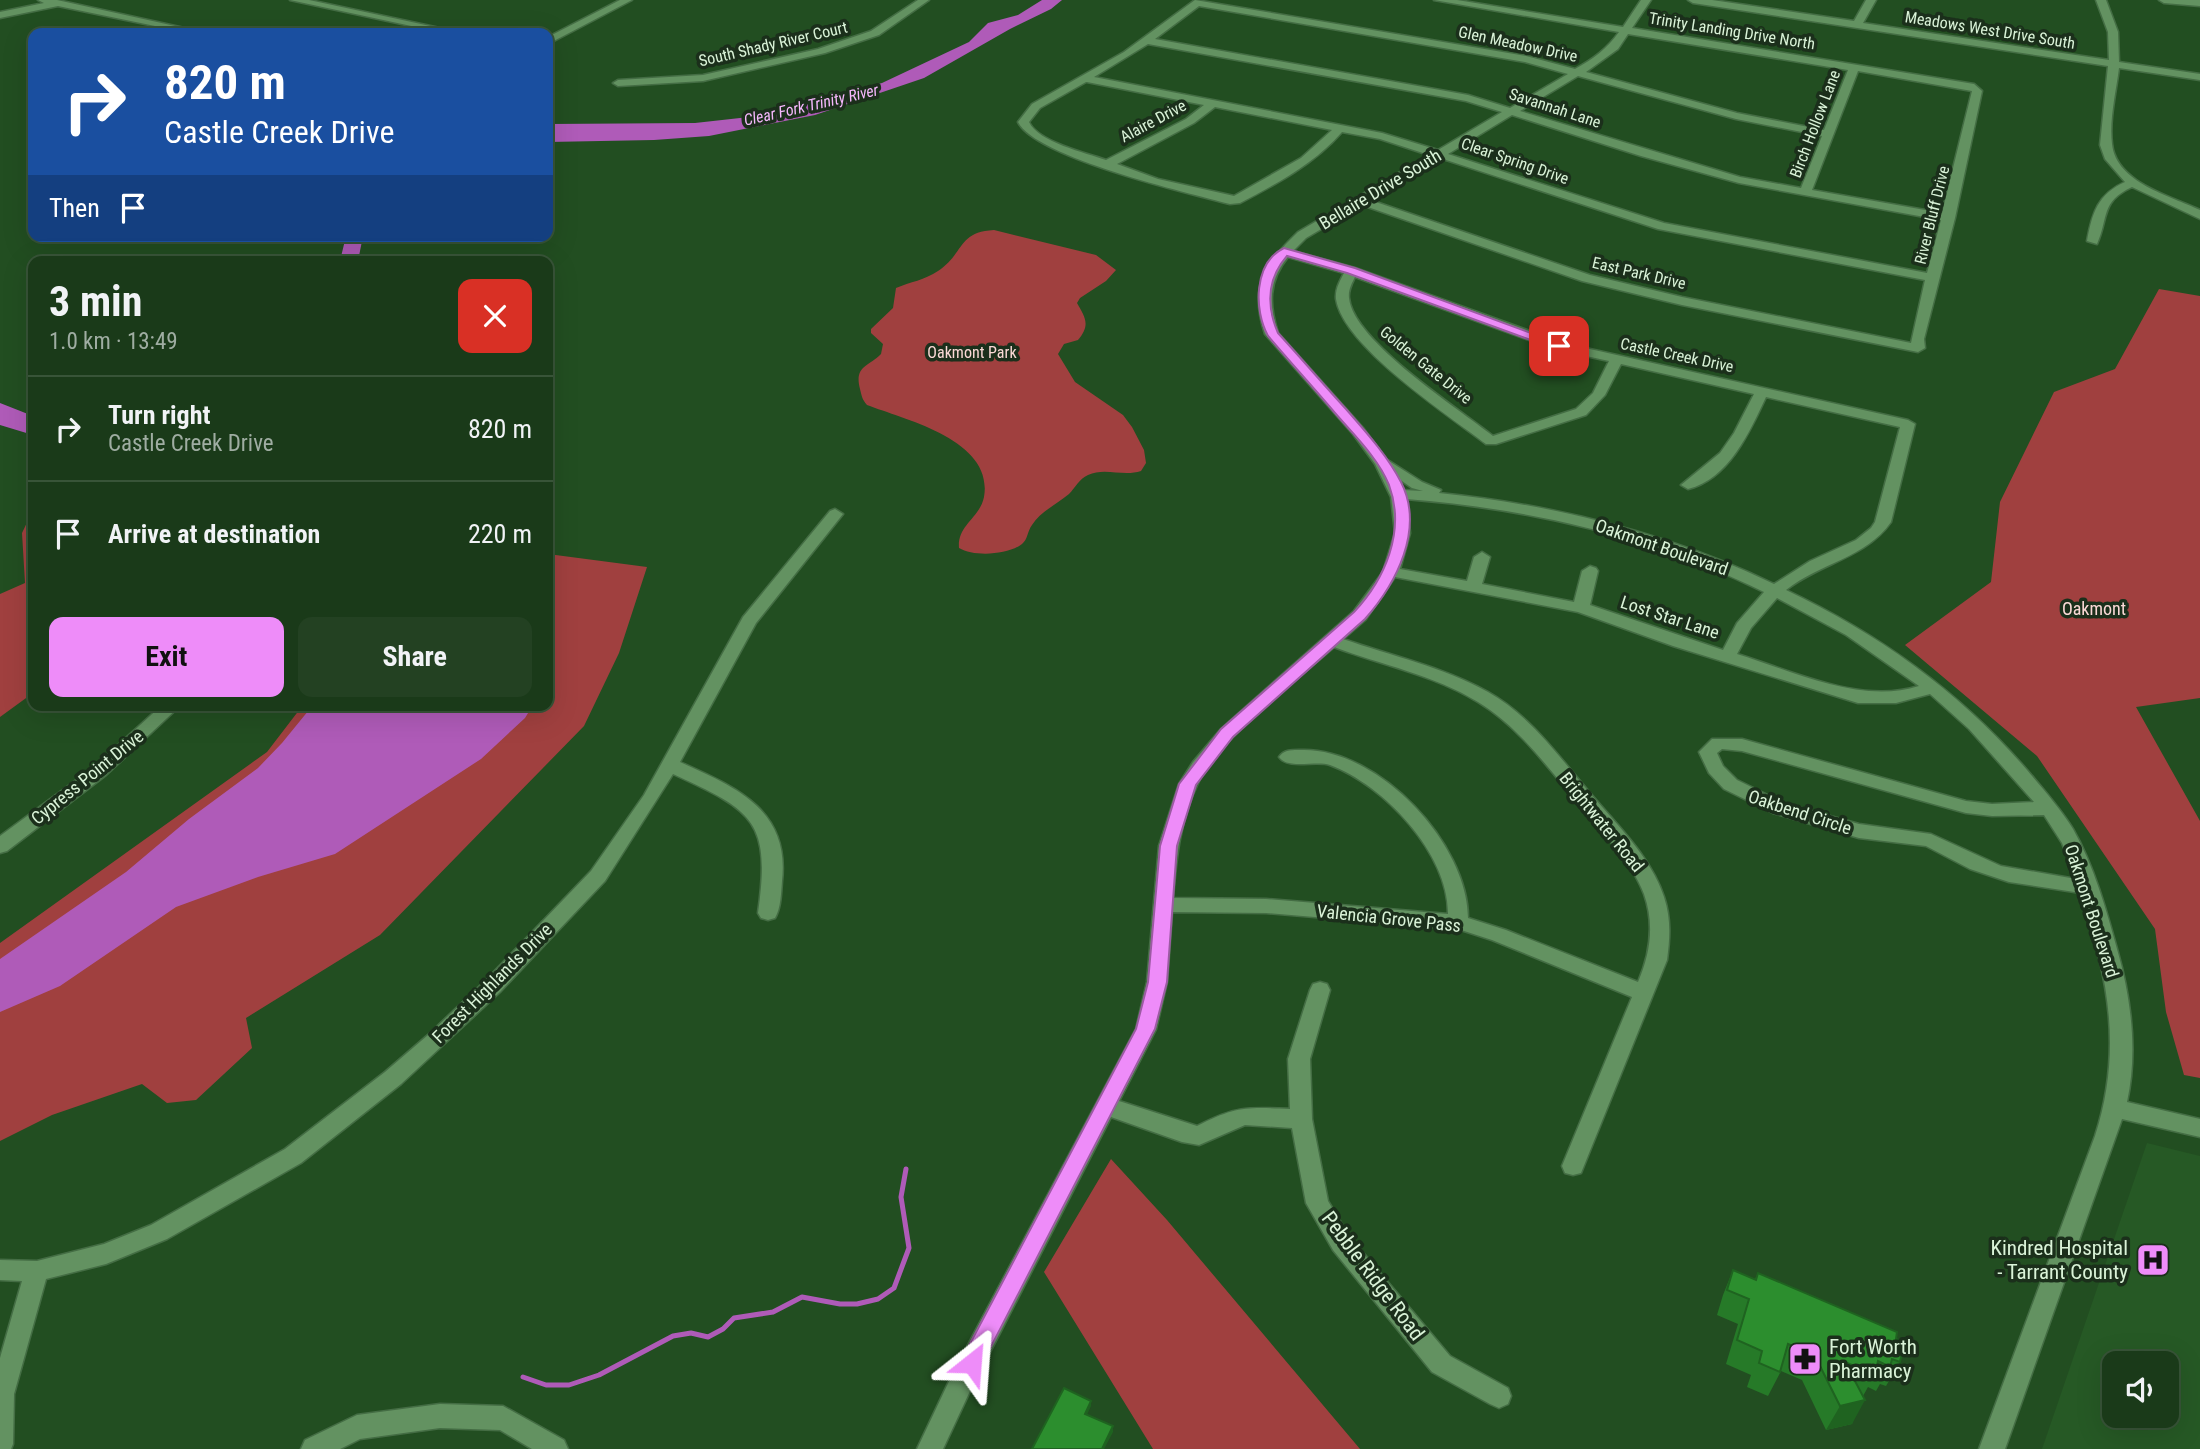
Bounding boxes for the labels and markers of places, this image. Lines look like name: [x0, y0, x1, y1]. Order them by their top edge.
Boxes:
pin: [1529, 316, 1589, 376]
place label: Kindred Hospital - Tarrant County: [1990, 1236, 2128, 1284]
hospital icon: Kindred Hospital - Tarrant County: [2134, 1241, 2172, 1279]
place label: Fort Worth Pharmacy: [1829, 1335, 1917, 1383]
pharmacy icon: Fort Worth Pharmacy: [1786, 1340, 1824, 1378]

